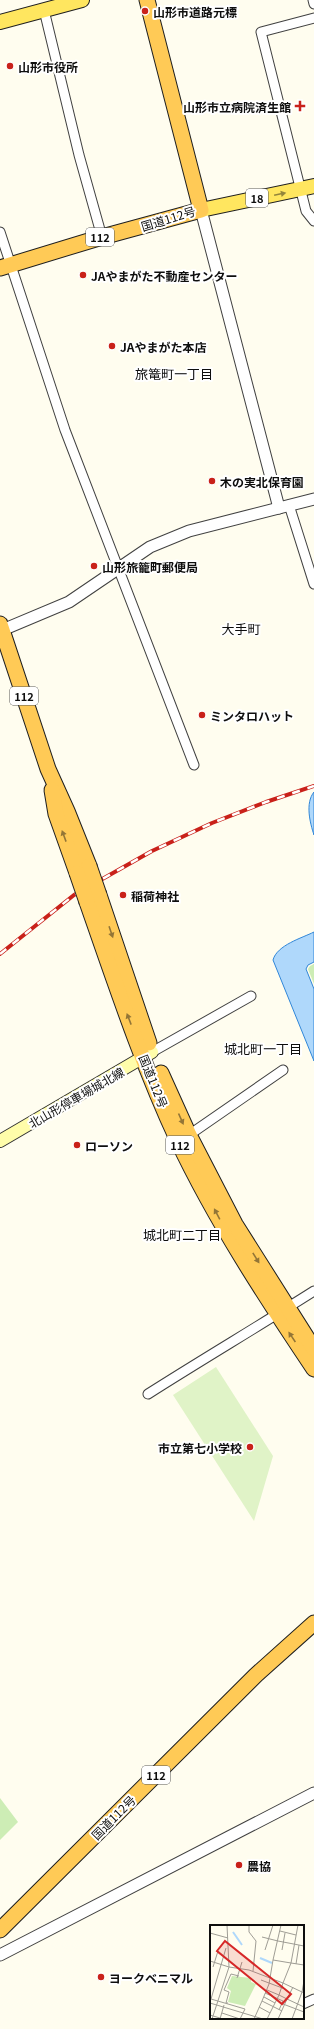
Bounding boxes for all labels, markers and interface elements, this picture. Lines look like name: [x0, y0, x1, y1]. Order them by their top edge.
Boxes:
place label: 山形市道路元標: [153, 3, 237, 20]
marker: 山形市道路元標: [140, 6, 150, 16]
place label: 山形市役所: [18, 58, 78, 75]
marker: 山形市役所: [5, 61, 15, 71]
place label: 山形市立病院済生館: [183, 98, 291, 115]
marker: 山形市立病院済生館: [294, 100, 306, 112]
road number: 18: [246, 189, 268, 207]
one-way arrow: [274, 190, 286, 196]
street label: 国道112号: [139, 202, 197, 234]
road number: 112: [86, 228, 114, 246]
place label: JAやまがた不動産センター: [91, 267, 238, 284]
marker: JAやまがた不動産センター: [78, 270, 88, 280]
place label: JAやまがた本店: [120, 338, 207, 355]
marker: JAやまがた本店: [107, 341, 117, 351]
district label: 旅篭町一丁目: [135, 364, 213, 383]
place label: 木の実北保育園: [220, 473, 304, 490]
marker: 木の実北保育園: [207, 476, 217, 486]
place label: 山形旅籠町郵便局: [102, 558, 198, 575]
marker: 山形旅籠町郵便局: [89, 561, 99, 571]
district label: 大手町: [221, 619, 261, 638]
road number: 112: [10, 687, 38, 705]
place label: ミンタロハット: [210, 707, 294, 724]
marker: ミンタロハット: [197, 710, 207, 720]
one-way arrow: [61, 830, 67, 842]
place label: 稲荷神社: [131, 887, 179, 904]
marker: 稲荷神社: [118, 890, 128, 900]
one-way arrow: [108, 926, 114, 938]
one-way arrow: [126, 1013, 132, 1025]
district label: 城北町一丁目: [224, 1039, 302, 1058]
street label: 国道112号: [136, 1052, 172, 1110]
street label: 北山形停車場城北線: [25, 1063, 127, 1131]
one-way arrow: [178, 1113, 184, 1124]
road number: 112: [166, 1136, 194, 1154]
place label: ローソン: [85, 1137, 133, 1154]
marker: ローソン: [72, 1140, 82, 1150]
one-way arrow: [213, 1208, 220, 1220]
district label: 城北町二丁目: [143, 1225, 221, 1244]
one-way arrow: [252, 1252, 259, 1264]
one-way arrow: [289, 1331, 296, 1342]
place label: 市立第七小学校: [158, 1439, 242, 1456]
marker: 市立第七小学校: [245, 1442, 255, 1452]
road number: 112: [142, 1766, 170, 1784]
street label: 国道112号: [87, 1791, 139, 1843]
place label: 農協: [247, 1857, 271, 1874]
marker: 農協: [234, 1860, 244, 1870]
inset map: [210, 1925, 304, 2019]
place label: ヨークベニマル: [109, 1969, 193, 1986]
marker: ヨークベニマル: [96, 1972, 106, 1982]

